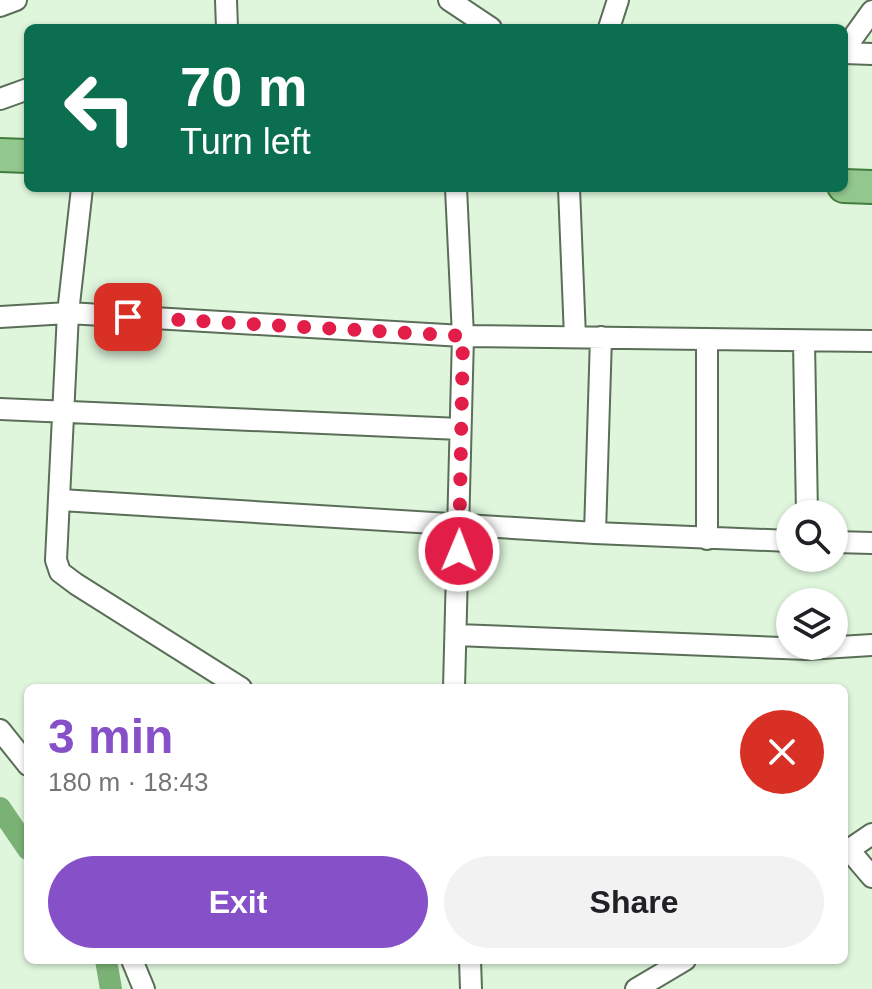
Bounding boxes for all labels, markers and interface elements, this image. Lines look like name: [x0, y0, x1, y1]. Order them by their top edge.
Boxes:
text: 70 m: [180, 55, 308, 118]
icon: left: [48, 56, 152, 160]
text: Turn left: [180, 121, 311, 162]
pin: [94, 283, 162, 351]
icon: arrive: [106, 295, 150, 339]
map controls: [776, 500, 848, 660]
button: search: [776, 500, 848, 572]
position arrow: [417, 509, 501, 593]
button: layers: [776, 588, 848, 660]
text: 3 min: [48, 710, 173, 763]
button: close: [740, 710, 824, 794]
text: 180 m · 18:43: [48, 767, 208, 797]
button: Exit: [48, 856, 428, 948]
button: Share: [444, 856, 824, 948]

